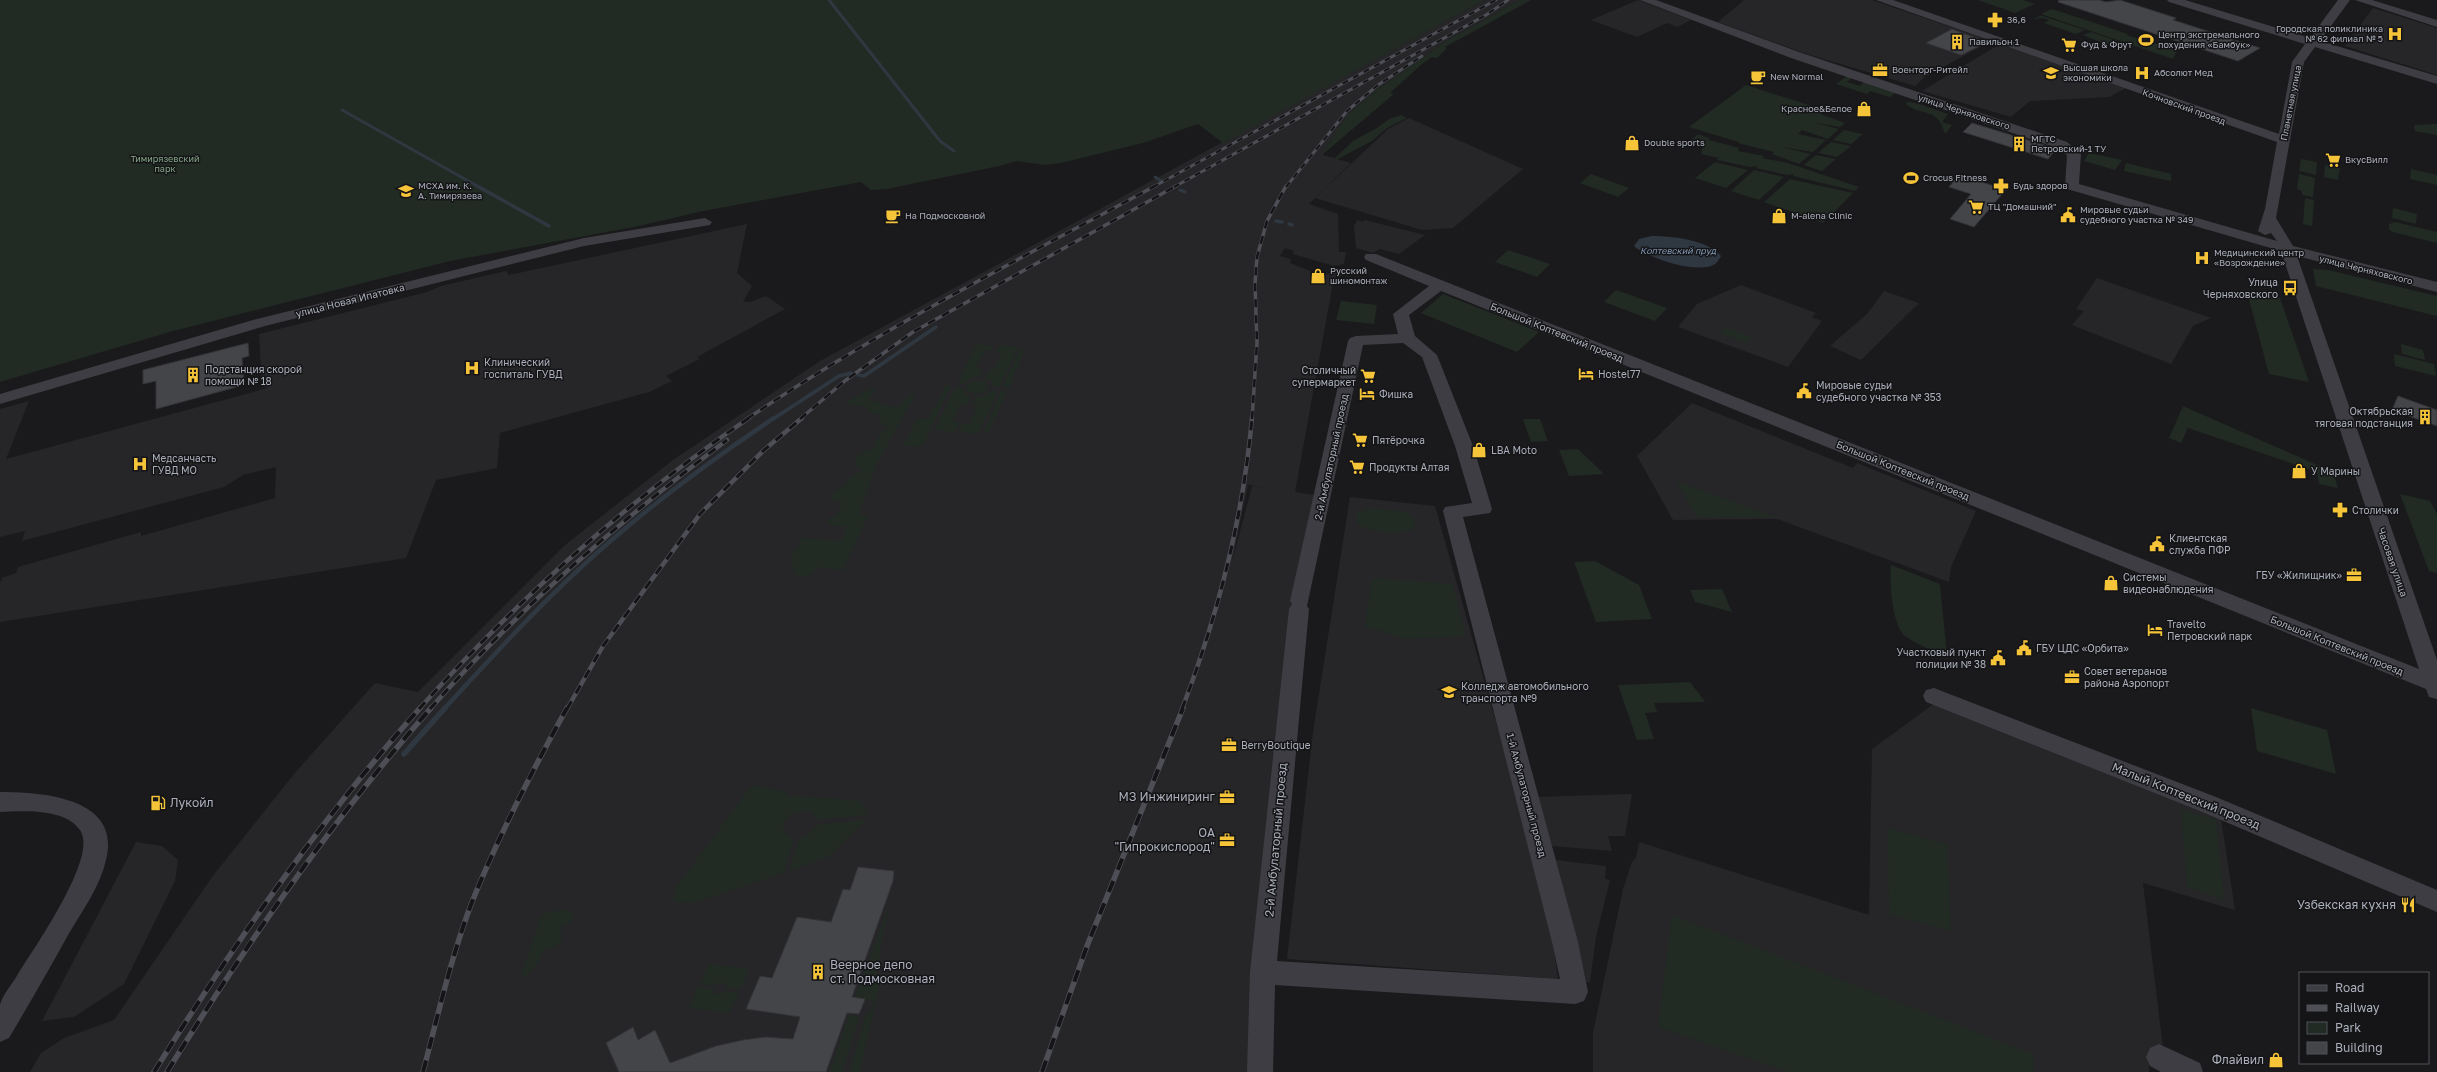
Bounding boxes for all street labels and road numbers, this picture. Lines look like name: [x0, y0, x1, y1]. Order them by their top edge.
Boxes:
street label: Планетная улица: [2278, 64, 2303, 141]
street label: Кочновский проезд: [2141, 86, 2228, 127]
street label: улица Черняховского: [1917, 91, 2012, 132]
street label: улица Черняховского: [2318, 253, 2414, 286]
street label: улица Новая Ипатовка: [294, 281, 406, 319]
street label: Большой Коптевский проезд: [1489, 300, 1625, 364]
street label: 2-й Амбулаторный проезд: [1312, 393, 1350, 521]
street label: Большой Коптевский проезд: [1835, 438, 1971, 502]
street label: Часовая улица: [2376, 526, 2410, 598]
street label: Большой Коптевский проезд: [2269, 613, 2405, 677]
street label: 1-й Амбулаторный проезд: [1505, 732, 1549, 858]
street label: Малый Коптевский проезд: [2110, 759, 2263, 832]
street label: 2-й Амбулаторный проезд: [1261, 762, 1290, 918]

